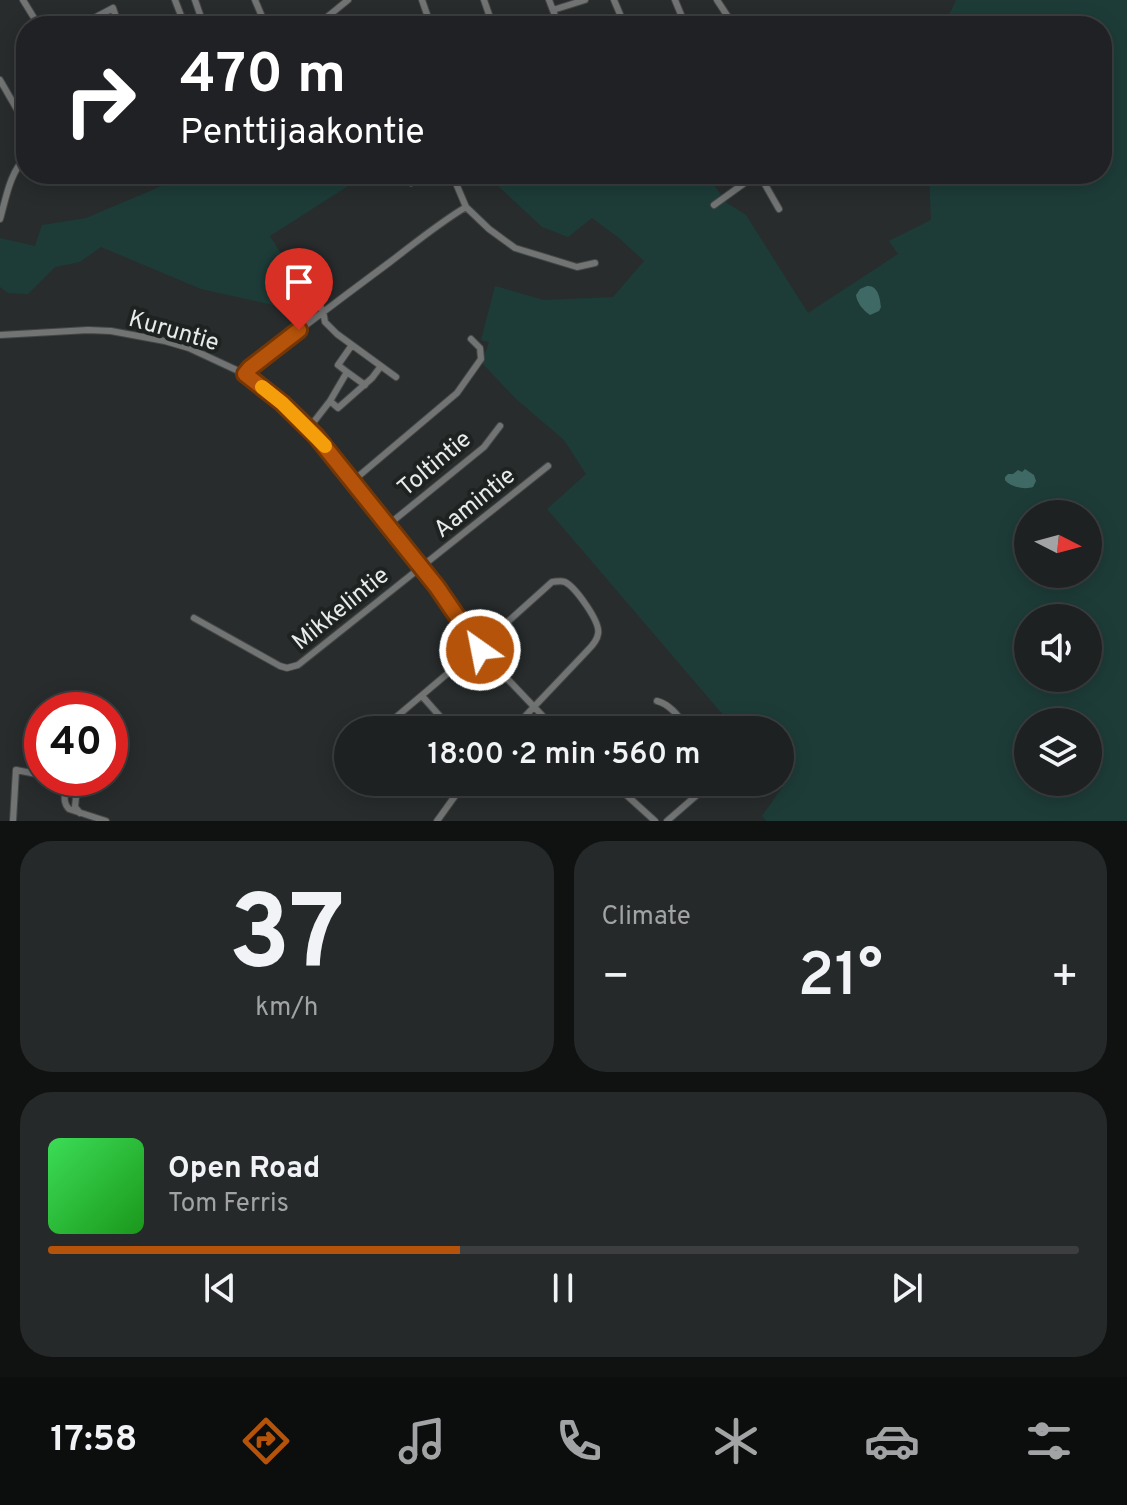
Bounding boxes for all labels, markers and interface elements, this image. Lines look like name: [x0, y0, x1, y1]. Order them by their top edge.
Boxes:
text: 470 m: [180, 42, 346, 112]
icon: right: [48, 48, 152, 152]
text: Penttijaakontie: [180, 111, 425, 157]
pin: [265, 248, 333, 330]
icon: arrive: [277, 260, 321, 304]
street label: Kuruntie: [125, 305, 222, 359]
street label: Toltintie: [392, 425, 478, 504]
street label: Aamintie: [428, 462, 522, 546]
north arrow: [1014, 500, 1102, 588]
map controls: [1014, 500, 1102, 796]
street label: Mikkelintie: [287, 561, 396, 658]
button: sound: [1014, 604, 1102, 692]
position arrow: [438, 608, 522, 692]
speed limit sign: 40: [24, 692, 128, 796]
button: layers: [1014, 708, 1102, 796]
text: 18:00 · 2 min · 560 m: [428, 737, 700, 774]
text: 37: [229, 874, 345, 1006]
text: Climate: [602, 901, 691, 934]
text: 21°: [798, 941, 883, 1017]
text: −: [602, 951, 630, 1007]
text: +: [1051, 951, 1079, 1007]
text: km/h: [255, 992, 318, 1025]
text: Open Road: [168, 1151, 320, 1188]
text: Tom Ferris: [168, 1188, 289, 1221]
icon: previous: [198, 1266, 242, 1310]
icon: pause: [541, 1266, 585, 1310]
icon: next: [885, 1266, 929, 1310]
icon: directions: [238, 1413, 294, 1469]
icon: music: [394, 1413, 450, 1469]
icon: phone: [551, 1413, 607, 1469]
icon: climate: [708, 1413, 764, 1469]
icon: car: [864, 1413, 920, 1469]
icon: filters: [1021, 1413, 1077, 1469]
text: 17:58: [50, 1418, 137, 1464]

